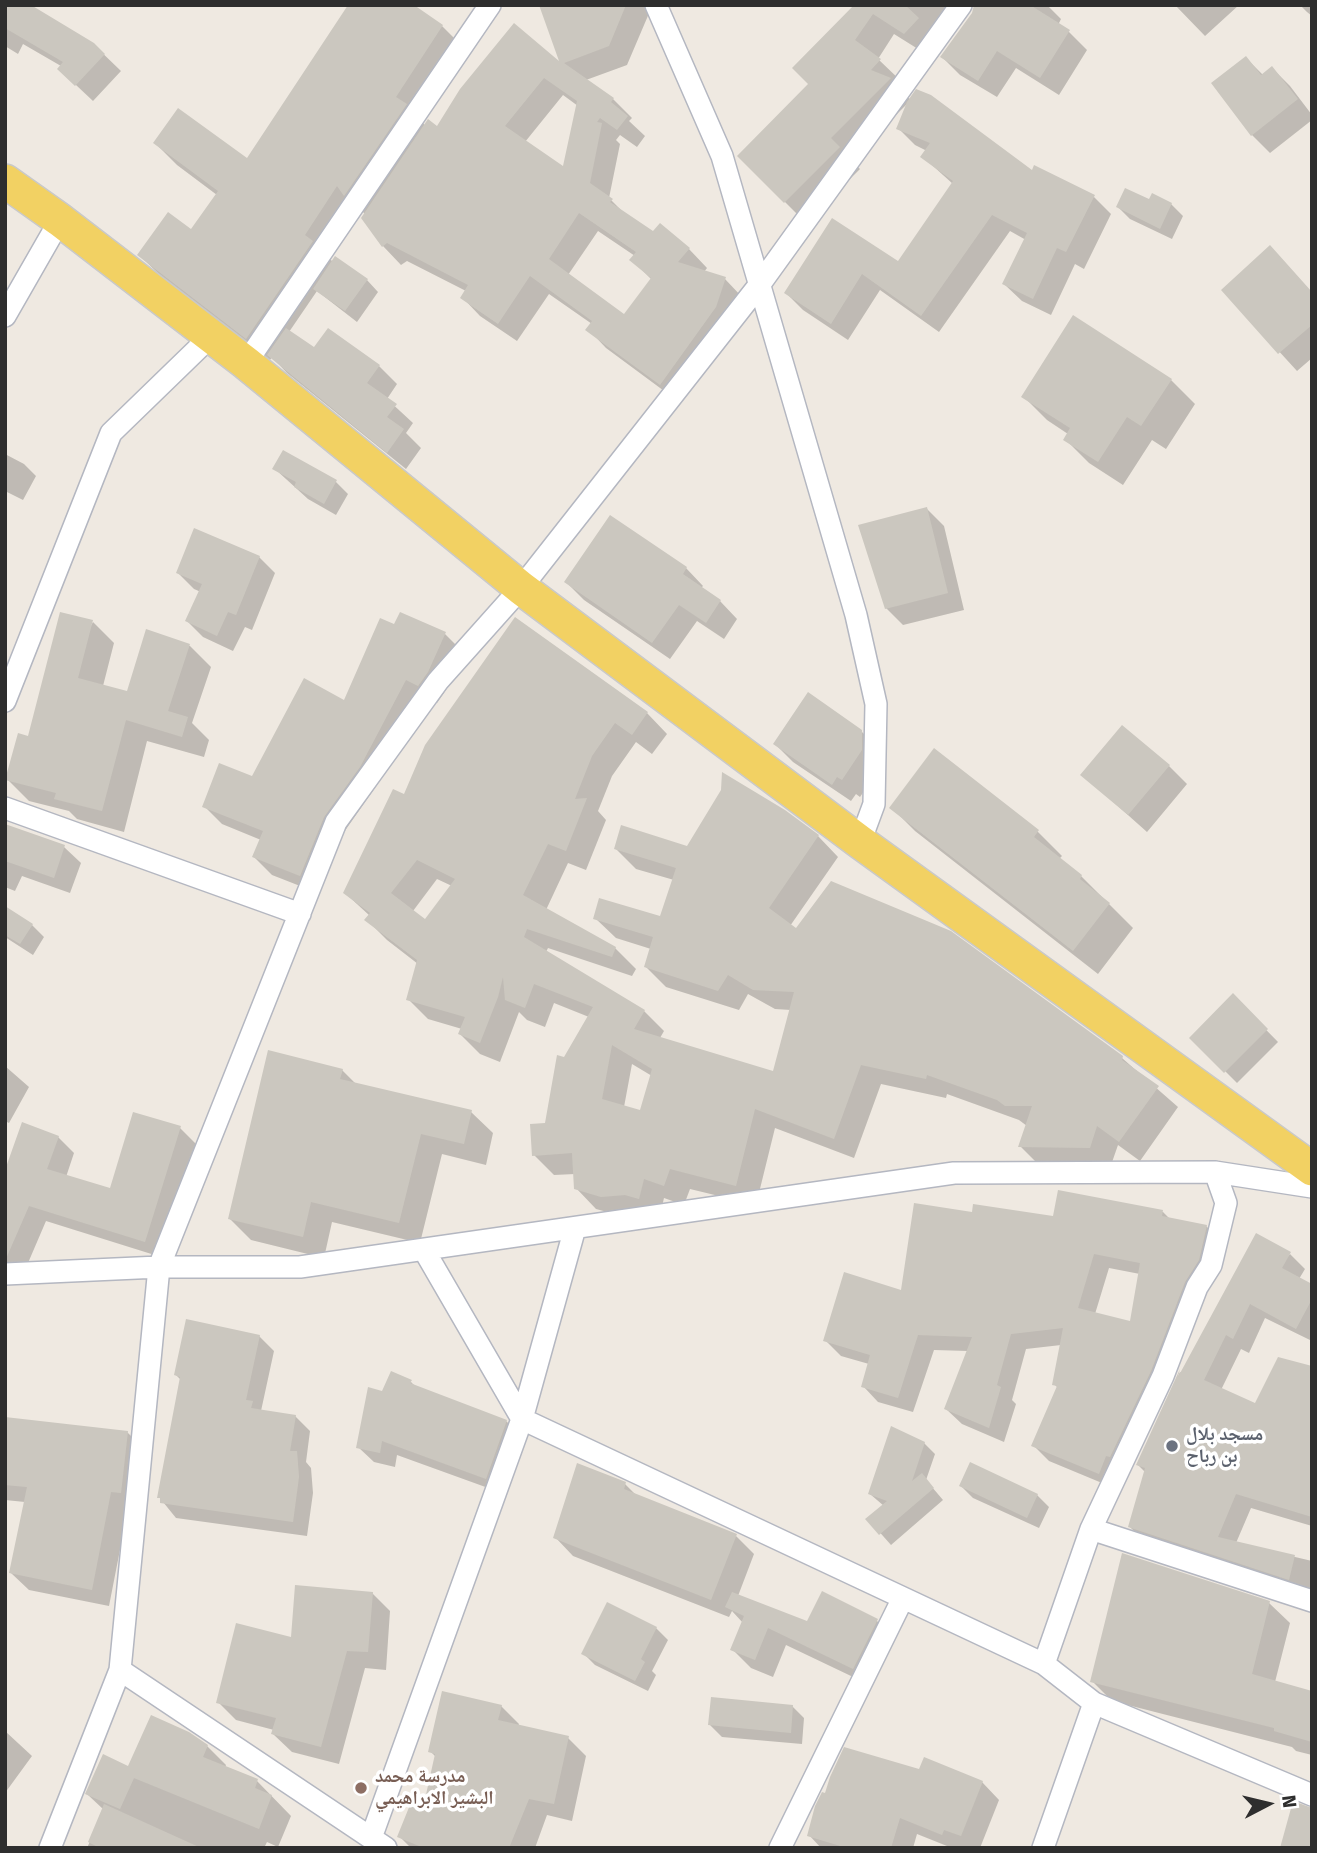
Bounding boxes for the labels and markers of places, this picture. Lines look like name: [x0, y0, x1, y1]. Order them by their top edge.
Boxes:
place label: مسجد بلال بن رباح: [1186, 1424, 1263, 1468]
marker: مسجد بلال بن رباح: [1164, 1438, 1180, 1454]
place label: مدرسة محمد البشير الابراهيمي: [375, 1766, 494, 1810]
marker: مدرسة محمد البشير الابراهيمي: [353, 1780, 369, 1796]

